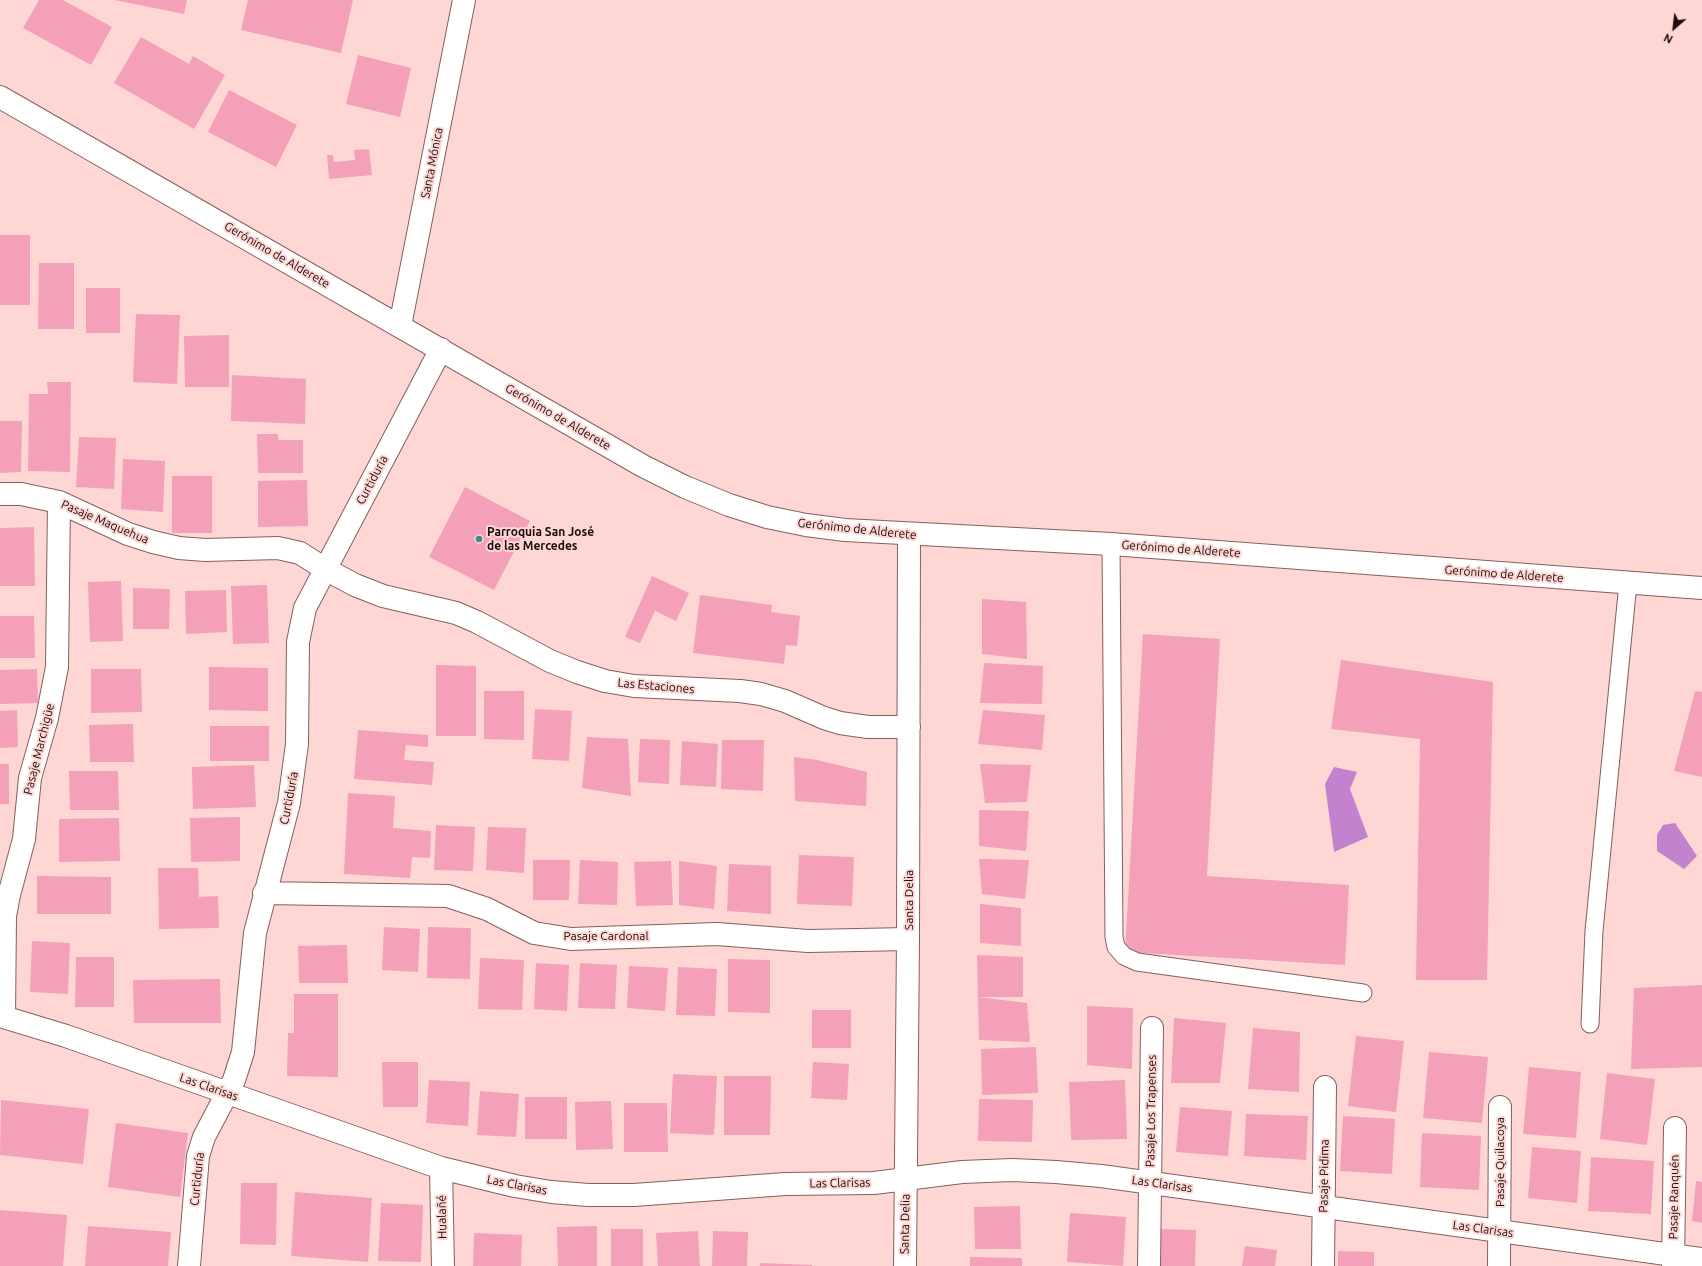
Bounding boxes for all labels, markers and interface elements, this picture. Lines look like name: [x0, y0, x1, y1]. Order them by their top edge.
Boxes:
north arrow: [1654, 8, 1694, 48]
text: N: [1662, 31, 1675, 46]
street label: Santa Mónica: [418, 126, 446, 200]
street label: Gerónimo de Alderete: [222, 219, 332, 291]
street label: Gerónimo de Alderete: [503, 381, 613, 453]
street label: Curtiduría: [353, 453, 391, 507]
street label: Pasaje Maquehua: [59, 497, 151, 547]
street label: Gerónimo de Alderete: [797, 516, 917, 542]
place label: Parroquia San José de las Mercedes: [487, 525, 594, 553]
marker: Parroquia San José de las Mercedes: [474, 534, 484, 544]
street label: Gerónimo de Alderete: [1121, 538, 1241, 560]
street label: Gerónimo de Alderete: [1444, 563, 1564, 585]
street label: Las Estaciones: [617, 675, 695, 697]
street label: Pasaje Marchigüe: [21, 702, 57, 796]
street label: Curtiduría: [277, 770, 301, 826]
street label: Santa Delia: [902, 870, 916, 930]
street label: Pasaje Cardonal: [563, 929, 649, 943]
street label: Pasaje Los Trapenses: [1143, 1055, 1159, 1167]
street label: Las Clarisas: [178, 1070, 240, 1104]
street label: Pasaje Quilacoya: [1493, 1117, 1507, 1207]
street label: Pasaje Pidima: [1316, 1139, 1332, 1213]
street label: Curtiduría: [187, 1152, 207, 1206]
street label: Pasaje Ranquén: [1666, 1155, 1682, 1239]
street label: Las Clarisas: [486, 1172, 548, 1198]
street label: Las Clarisas: [1131, 1173, 1193, 1195]
street label: Las Clarisas: [809, 1175, 871, 1191]
street label: Santa Delia: [897, 1194, 913, 1254]
street label: Hualañé: [434, 1195, 450, 1239]
street label: Las Clarisas: [1452, 1218, 1514, 1240]

